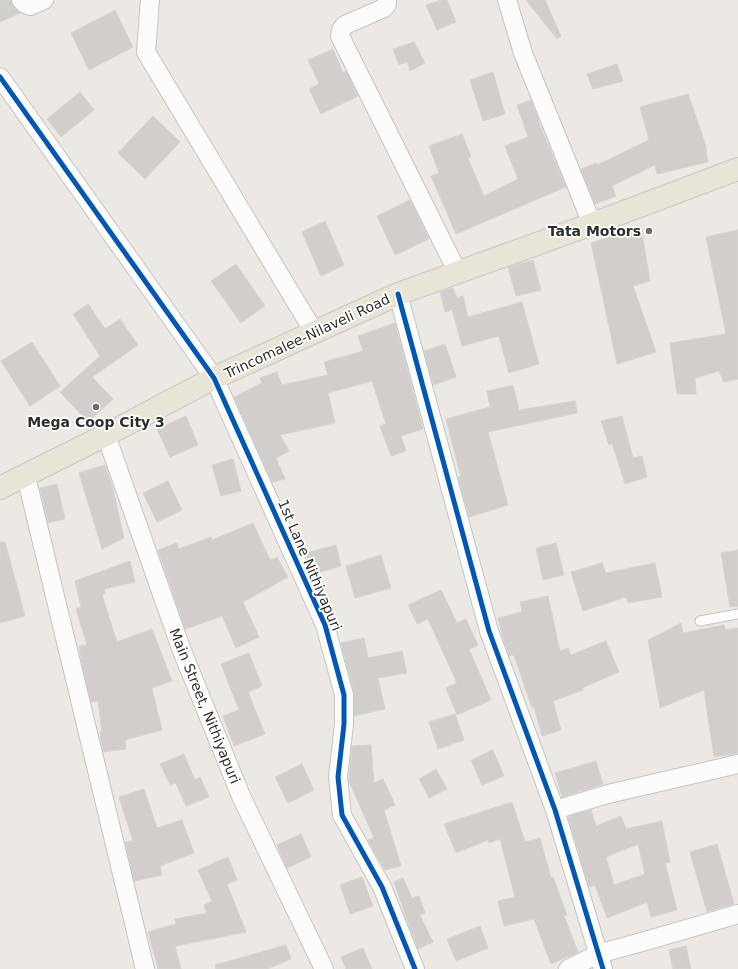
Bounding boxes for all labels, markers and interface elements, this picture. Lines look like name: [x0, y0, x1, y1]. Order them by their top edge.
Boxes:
place label: Tata Motors: [548, 223, 641, 239]
marker: Tata Motors: [644, 226, 654, 236]
street label: Trincomalee-Nilaveli Road: [221, 291, 392, 382]
marker: Mega Coop City 3: [91, 402, 101, 412]
place label: Mega Coop City 3: [27, 414, 165, 430]
street label: 1st Lane Nithiyapuri: [275, 497, 345, 633]
street label: Main Street, Nithiyapuri: [166, 626, 244, 786]

